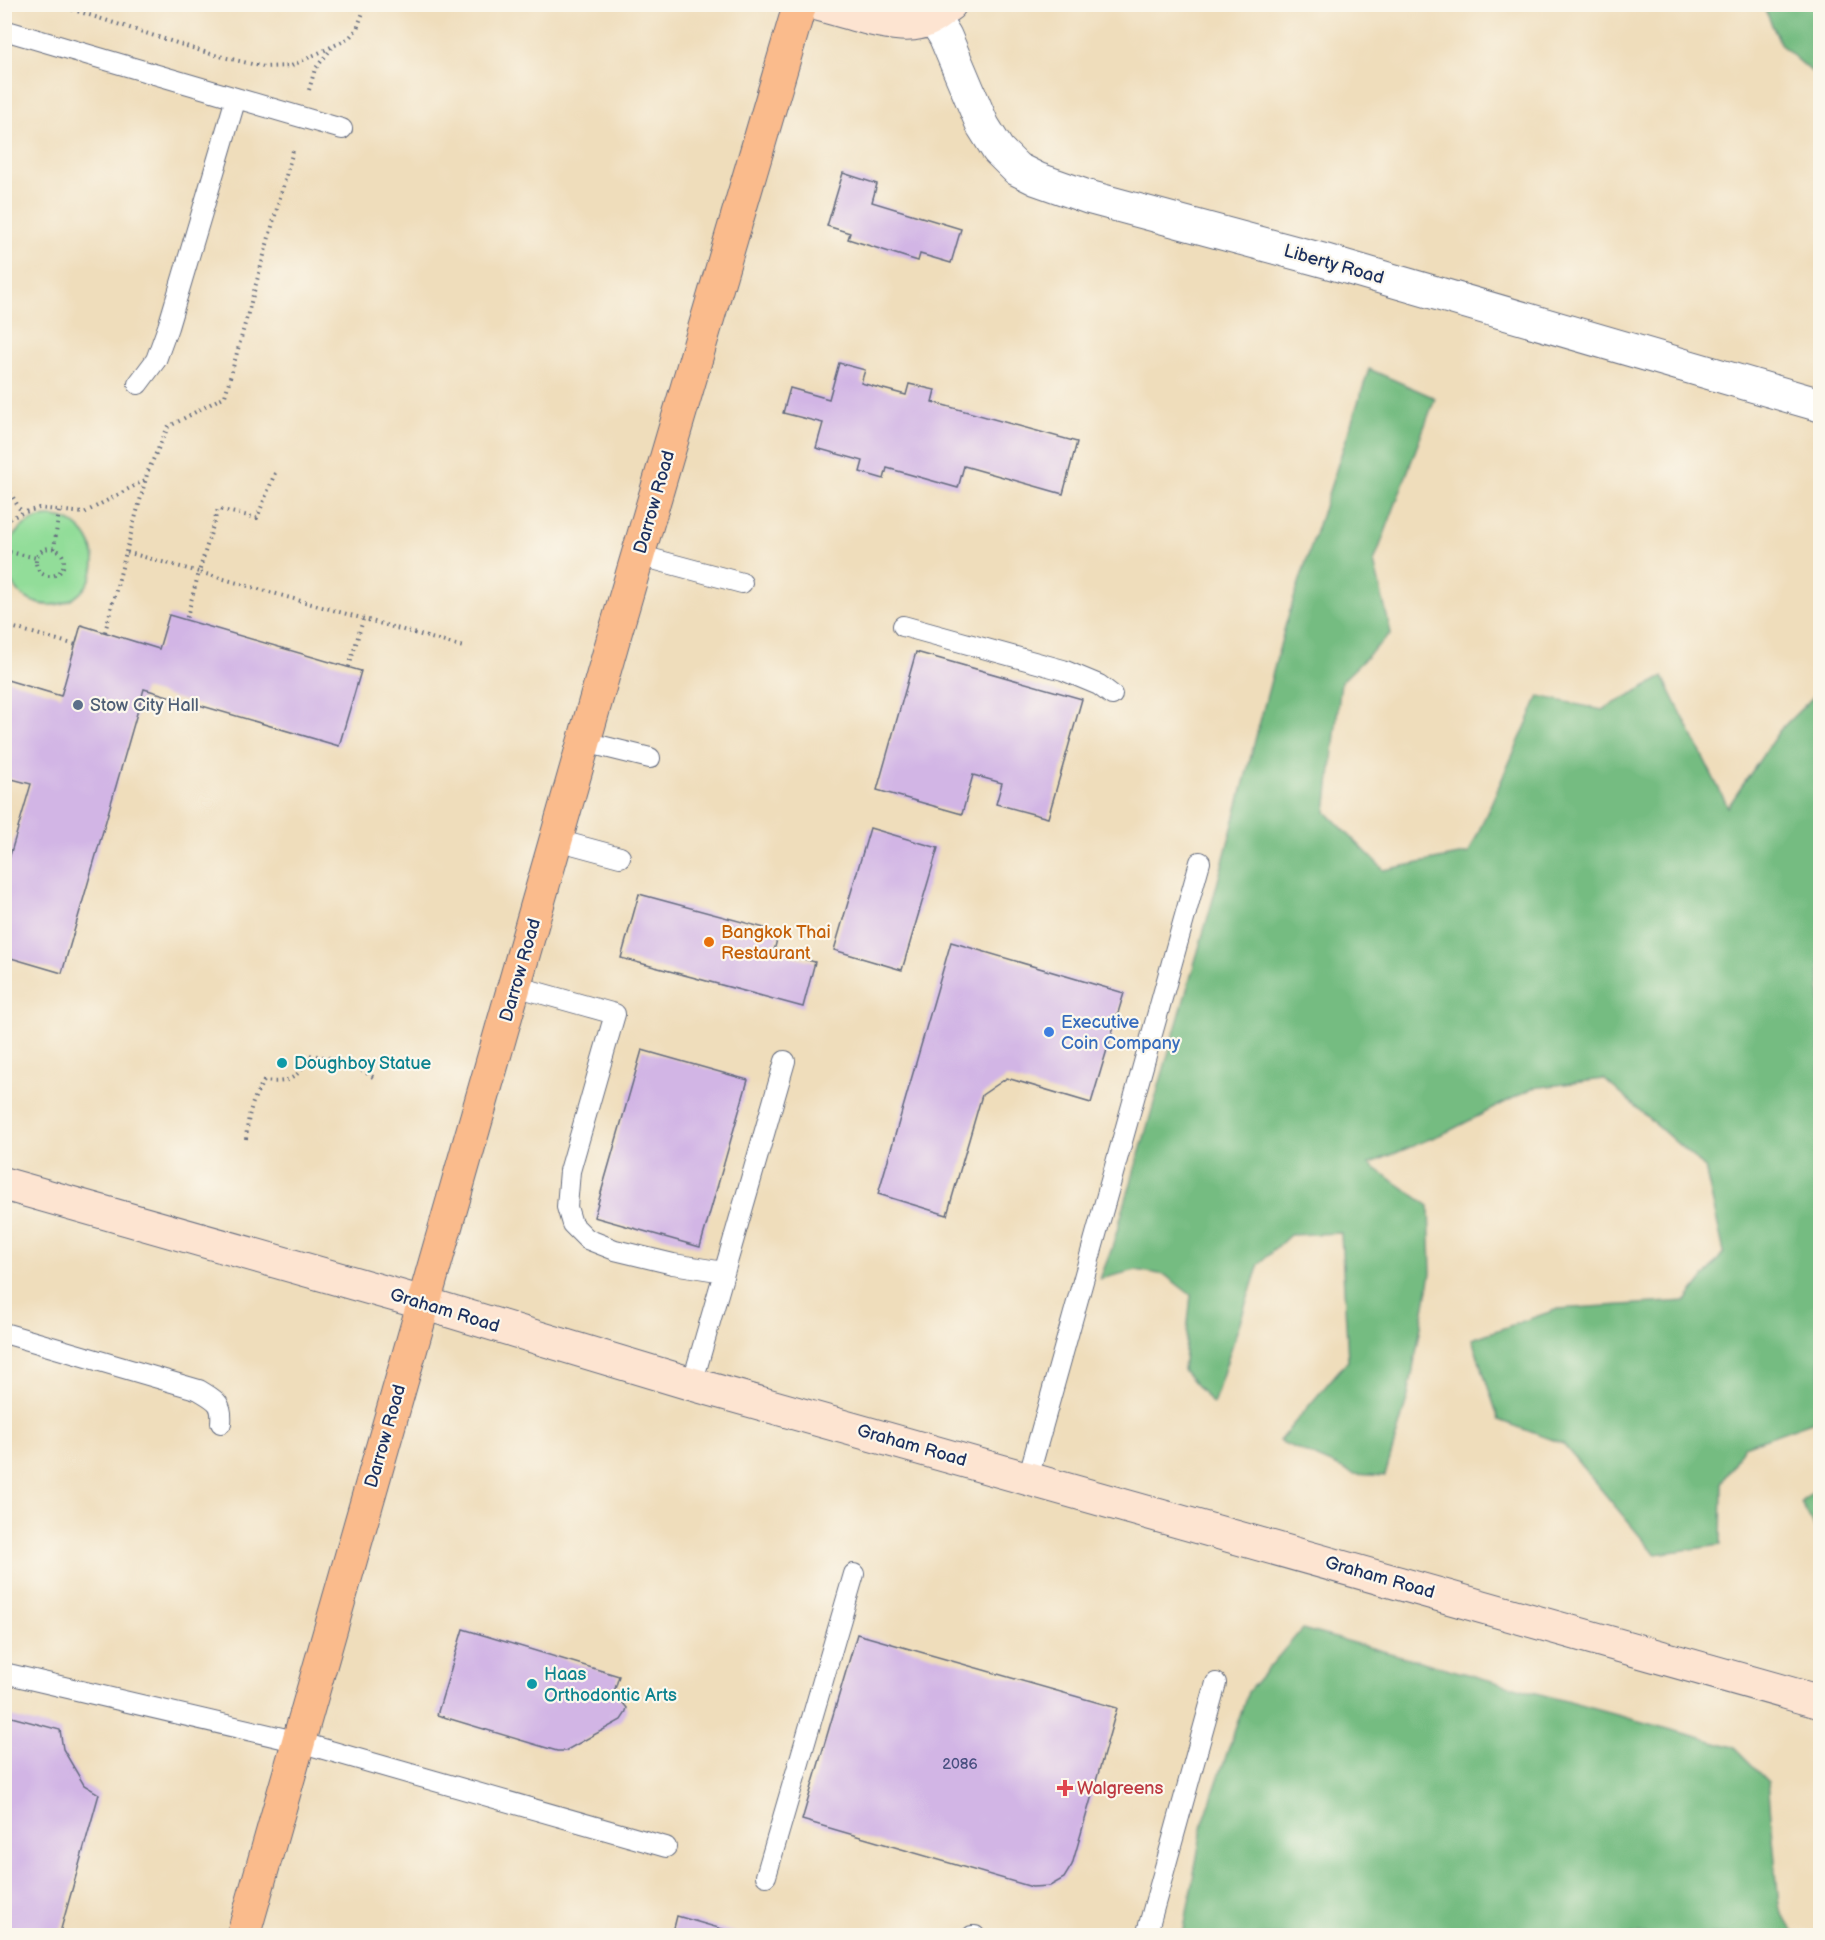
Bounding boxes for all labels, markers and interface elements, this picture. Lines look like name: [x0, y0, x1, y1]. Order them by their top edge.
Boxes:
street label: Liberty Road: [1281, 240, 1386, 289]
street label: Darrow Road: [630, 448, 679, 556]
place label: Stow City Hall: [90, 695, 199, 716]
marker: Stow City Hall: [71, 698, 85, 712]
street label: Darrow Road: [496, 916, 545, 1024]
place label: Bangkok Thai Restaurant: [721, 922, 831, 964]
marker: Bangkok Thai Restaurant: [702, 935, 716, 949]
place label: Executive Coin Company: [1061, 1012, 1181, 1054]
marker: Executive Coin Company: [1042, 1025, 1056, 1039]
place label: Doughboy Statue: [294, 1053, 432, 1074]
marker: Doughboy Statue: [275, 1056, 289, 1070]
street label: Graham Road: [388, 1284, 502, 1337]
street label: Darrow Road: [361, 1382, 410, 1490]
street label: Graham Road: [855, 1420, 969, 1471]
street label: Graham Road: [1323, 1552, 1437, 1603]
place label: Haas Orthodontic Arts: [544, 1664, 677, 1706]
marker: Haas Orthodontic Arts: [525, 1677, 539, 1691]
house number: 2086: [942, 1755, 978, 1774]
place label: Walgreens: [1077, 1778, 1163, 1799]
marker: Walgreens: [1058, 1781, 1072, 1795]

